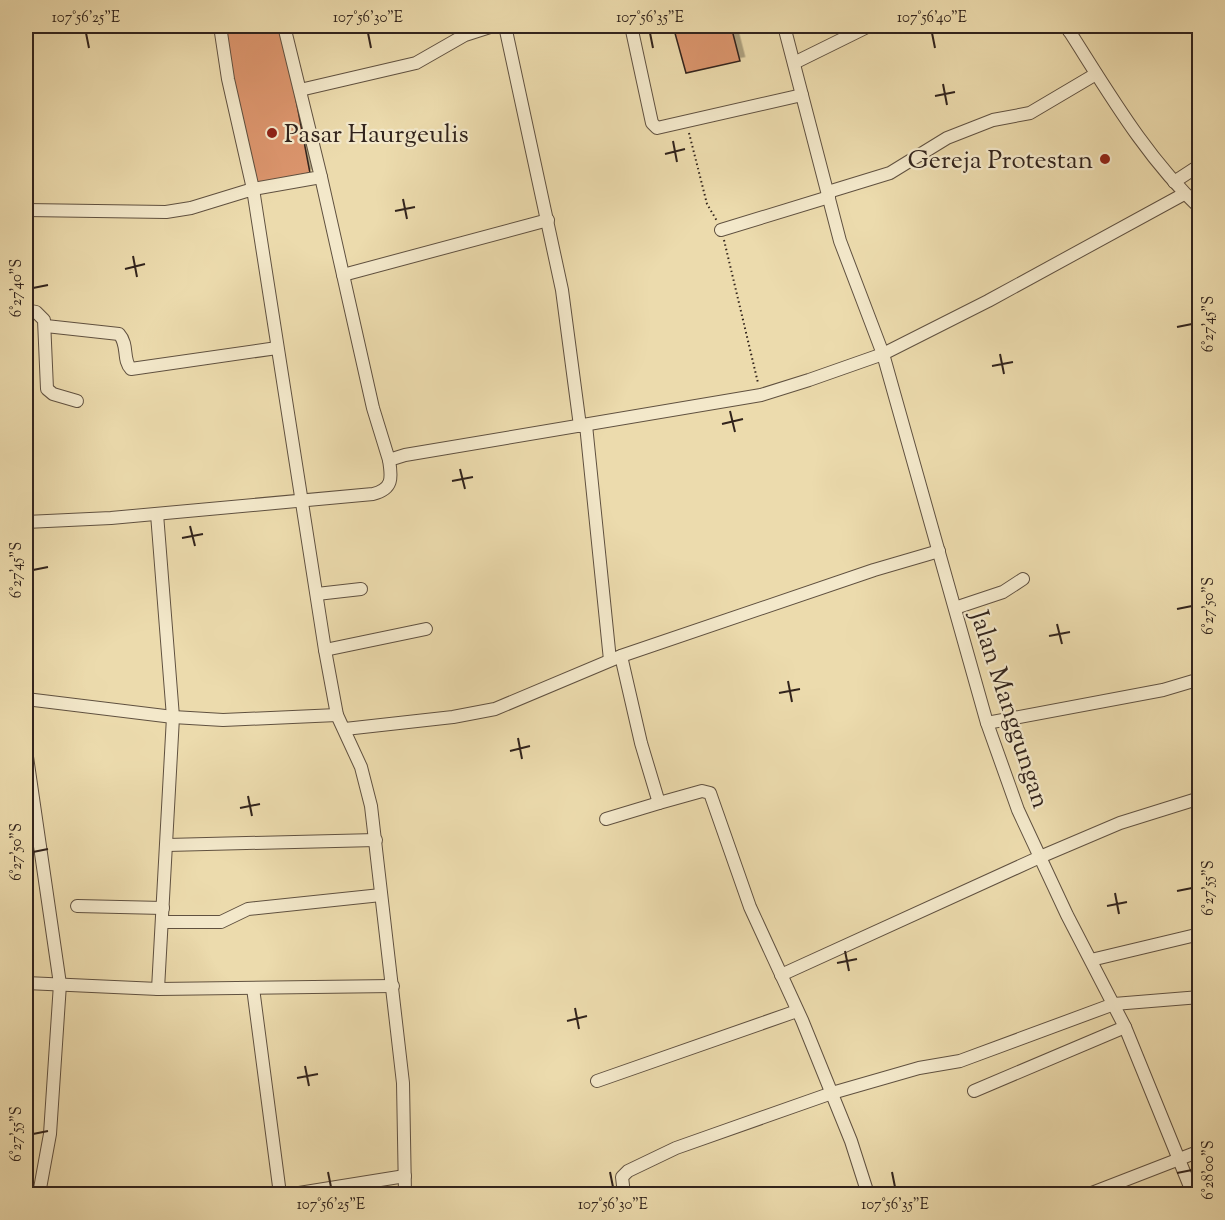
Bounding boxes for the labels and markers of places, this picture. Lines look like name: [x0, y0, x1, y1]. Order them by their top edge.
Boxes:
place label: Pasar Haurgeulis: [284, 117, 469, 154]
marker: Pasar Haurgeulis: [265, 126, 279, 140]
place label: Gereja Protestan: [908, 143, 1093, 180]
marker: Gereja Protestan: [1098, 152, 1112, 166]

